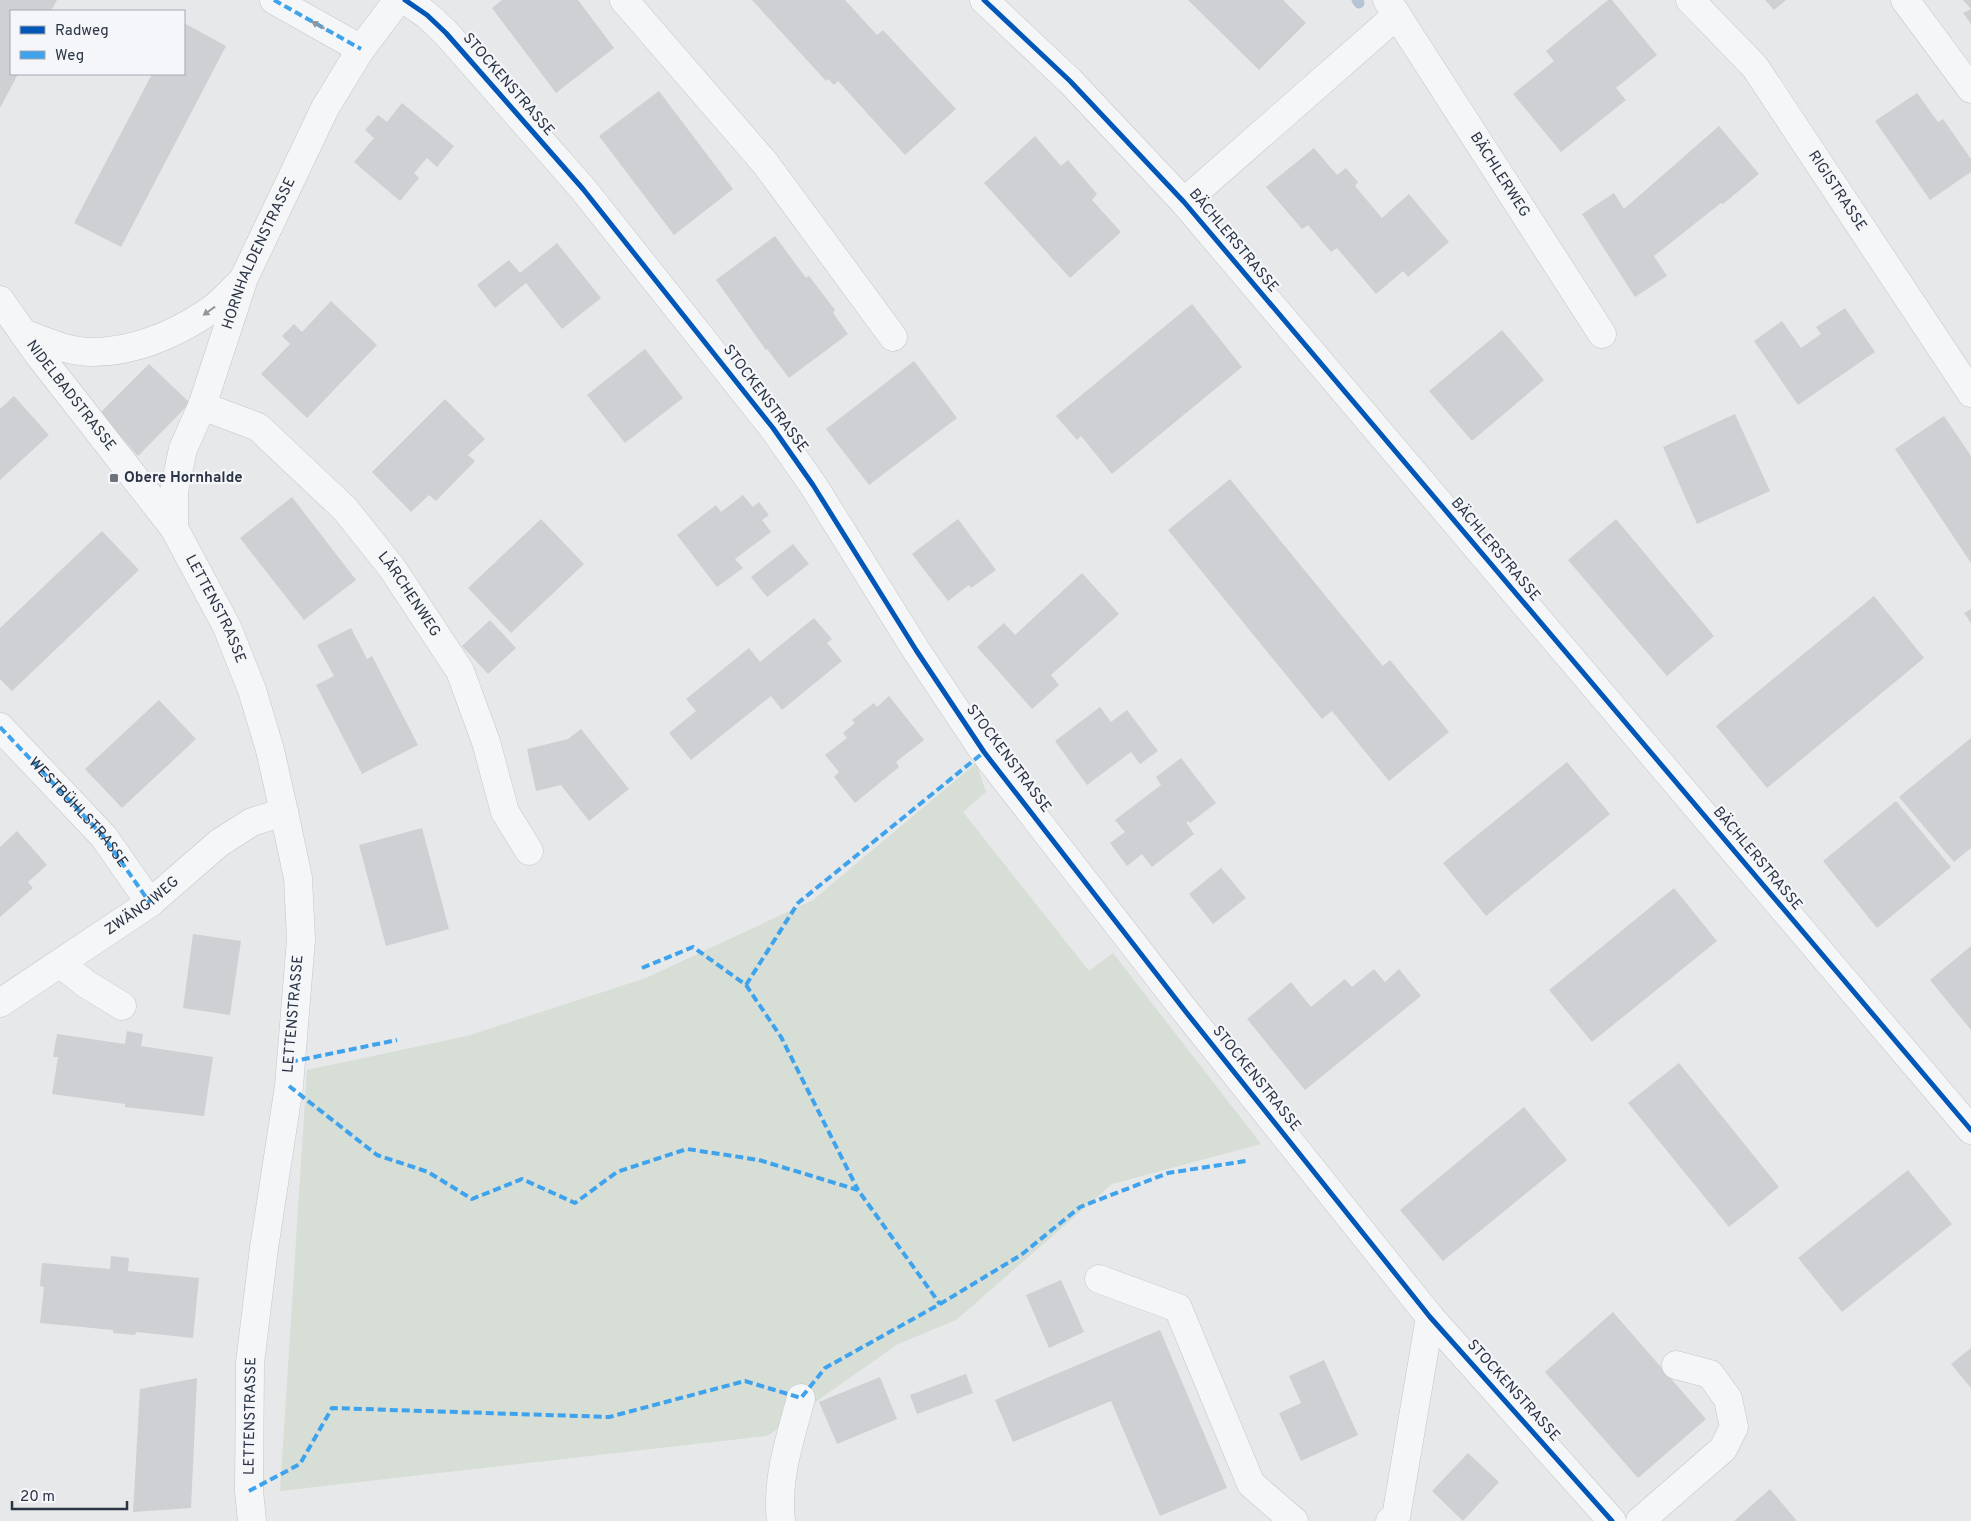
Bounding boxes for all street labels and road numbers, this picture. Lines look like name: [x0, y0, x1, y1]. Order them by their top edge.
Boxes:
street label: STOCKENSTRASSE: [458, 30, 558, 140]
street label: BÄCHLERWEG: [1465, 129, 1534, 221]
street label: RIGISTRASSE: [1804, 147, 1871, 235]
street label: HORNHALDENSTRASSE: [218, 174, 300, 332]
street label: BÄCHLERSTRASSE: [1184, 185, 1283, 297]
street label: NIDELBADSTRASSE: [22, 336, 120, 455]
street label: STOCKENSTRASSE: [718, 341, 812, 457]
street label: BÄCHLERSTRASSE: [1446, 494, 1545, 606]
street label: LÄRCHENWEG: [373, 548, 444, 641]
street label: LETTENSTRASSE: [181, 552, 250, 666]
street label: STOCKENSTRASSE: [961, 701, 1055, 817]
street label: WESTBÜHLSTRASSE: [24, 753, 132, 871]
street label: BÄCHLERSTRASSE: [1708, 803, 1807, 915]
street label: ZWÄNGIWEG: [101, 872, 183, 940]
street label: LETTENSTRASSE: [279, 954, 309, 1074]
street label: STOCKENSTRASSE: [1208, 1022, 1304, 1136]
street label: STOCKENSTRASSE: [1462, 1336, 1564, 1446]
street label: LETTENSTRASSE: [240, 1357, 262, 1475]

